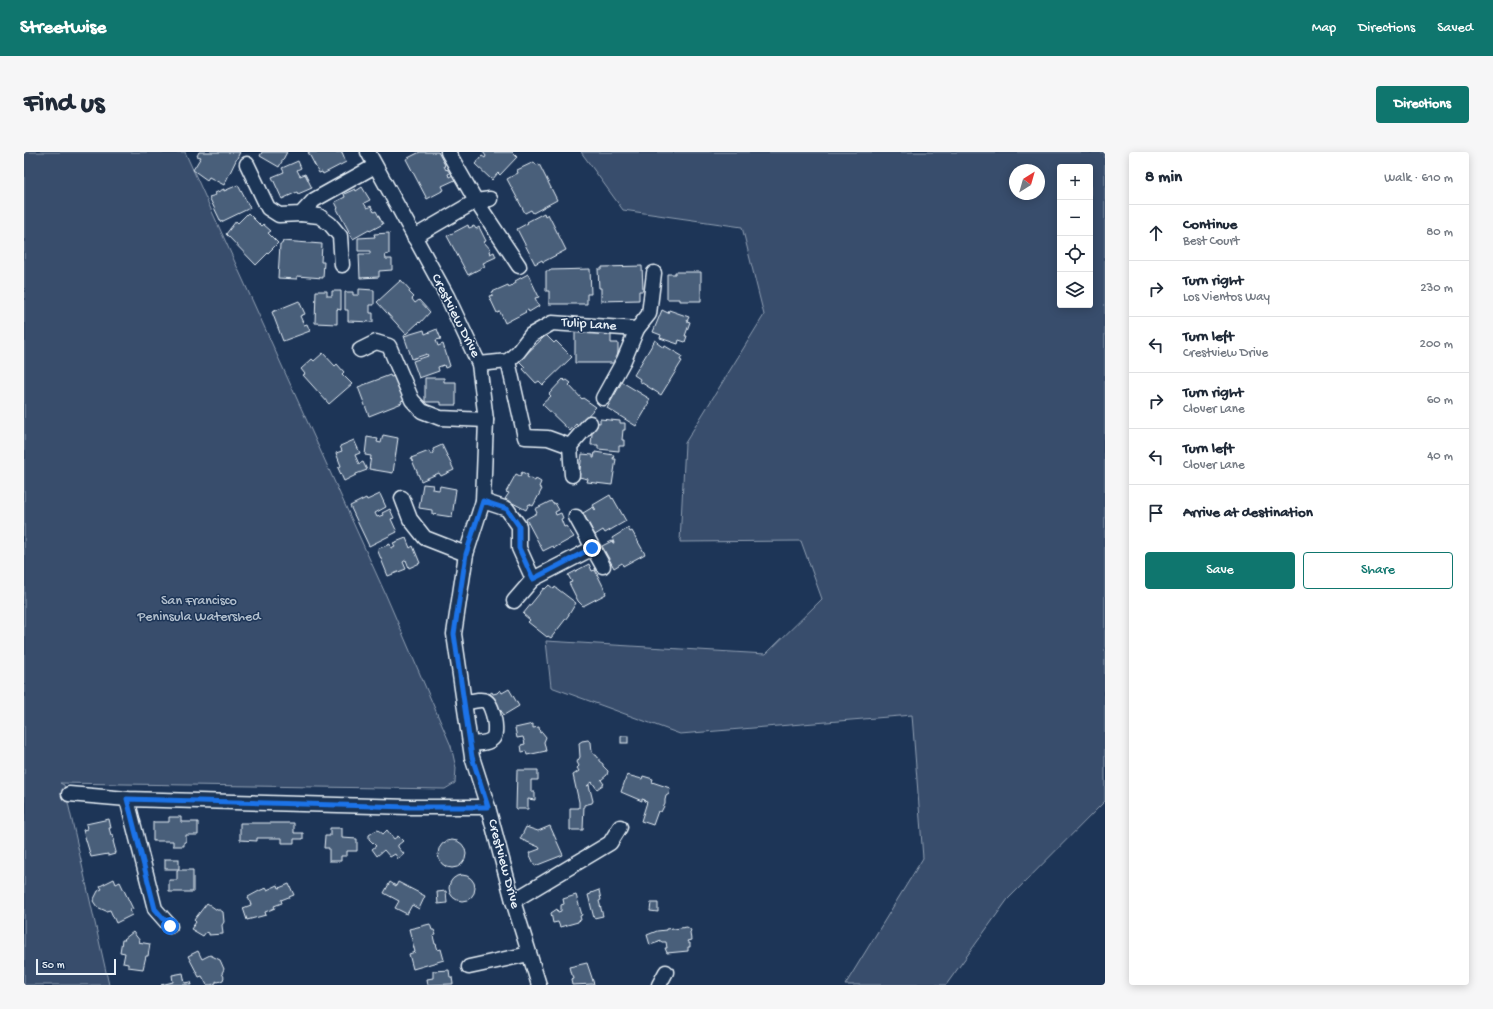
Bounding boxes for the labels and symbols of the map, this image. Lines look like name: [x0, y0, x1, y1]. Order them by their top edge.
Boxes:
north arrow: [1009, 164, 1045, 200]
street label: Crestview Drive: [427, 271, 484, 361]
street label: Tulip Lane: [560, 315, 618, 335]
route end: [583, 539, 601, 557]
park label: San Francisco Peninsula Watershed: [137, 593, 262, 626]
street label: Crestview Drive: [483, 817, 523, 911]
route start: [161, 917, 179, 935]
scale bar: [36, 957, 116, 976]

